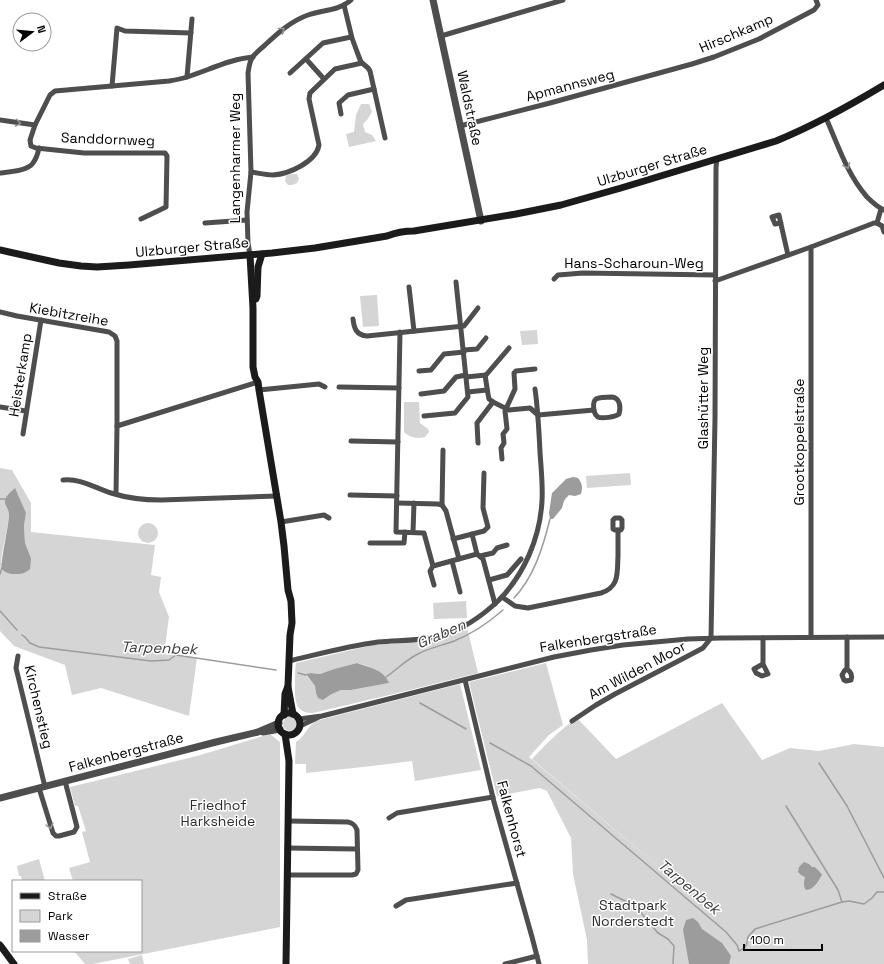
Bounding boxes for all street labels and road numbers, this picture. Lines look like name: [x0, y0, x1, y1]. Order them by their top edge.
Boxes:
street label: Hirschkamp: [696, 9, 776, 57]
street label: Apmannsweg: [524, 65, 616, 105]
street label: Waldstraße: [453, 69, 487, 147]
street label: Langenharmer Weg: [226, 93, 244, 223]
street label: Sanddornweg: [61, 128, 155, 150]
street label: Ulzburger Straße: [595, 140, 709, 190]
street label: Ulzburger Straße: [134, 233, 250, 261]
street label: Hans-Scharoun-Weg: [564, 254, 704, 272]
street label: Kiebitzreihe: [28, 298, 110, 330]
street label: Heisterkamp: [5, 332, 35, 418]
street label: Glashütter Weg: [694, 347, 712, 449]
street label: Grootkoppelstraße: [790, 378, 808, 506]
street label: Falkenbergstraße: [538, 620, 658, 656]
street label: Am Wilden Moor: [585, 637, 689, 703]
street label: Kirchenstieg: [21, 663, 57, 751]
street label: Falkenbergstraße: [67, 728, 185, 776]
street label: Falkenhorst: [493, 779, 531, 859]

